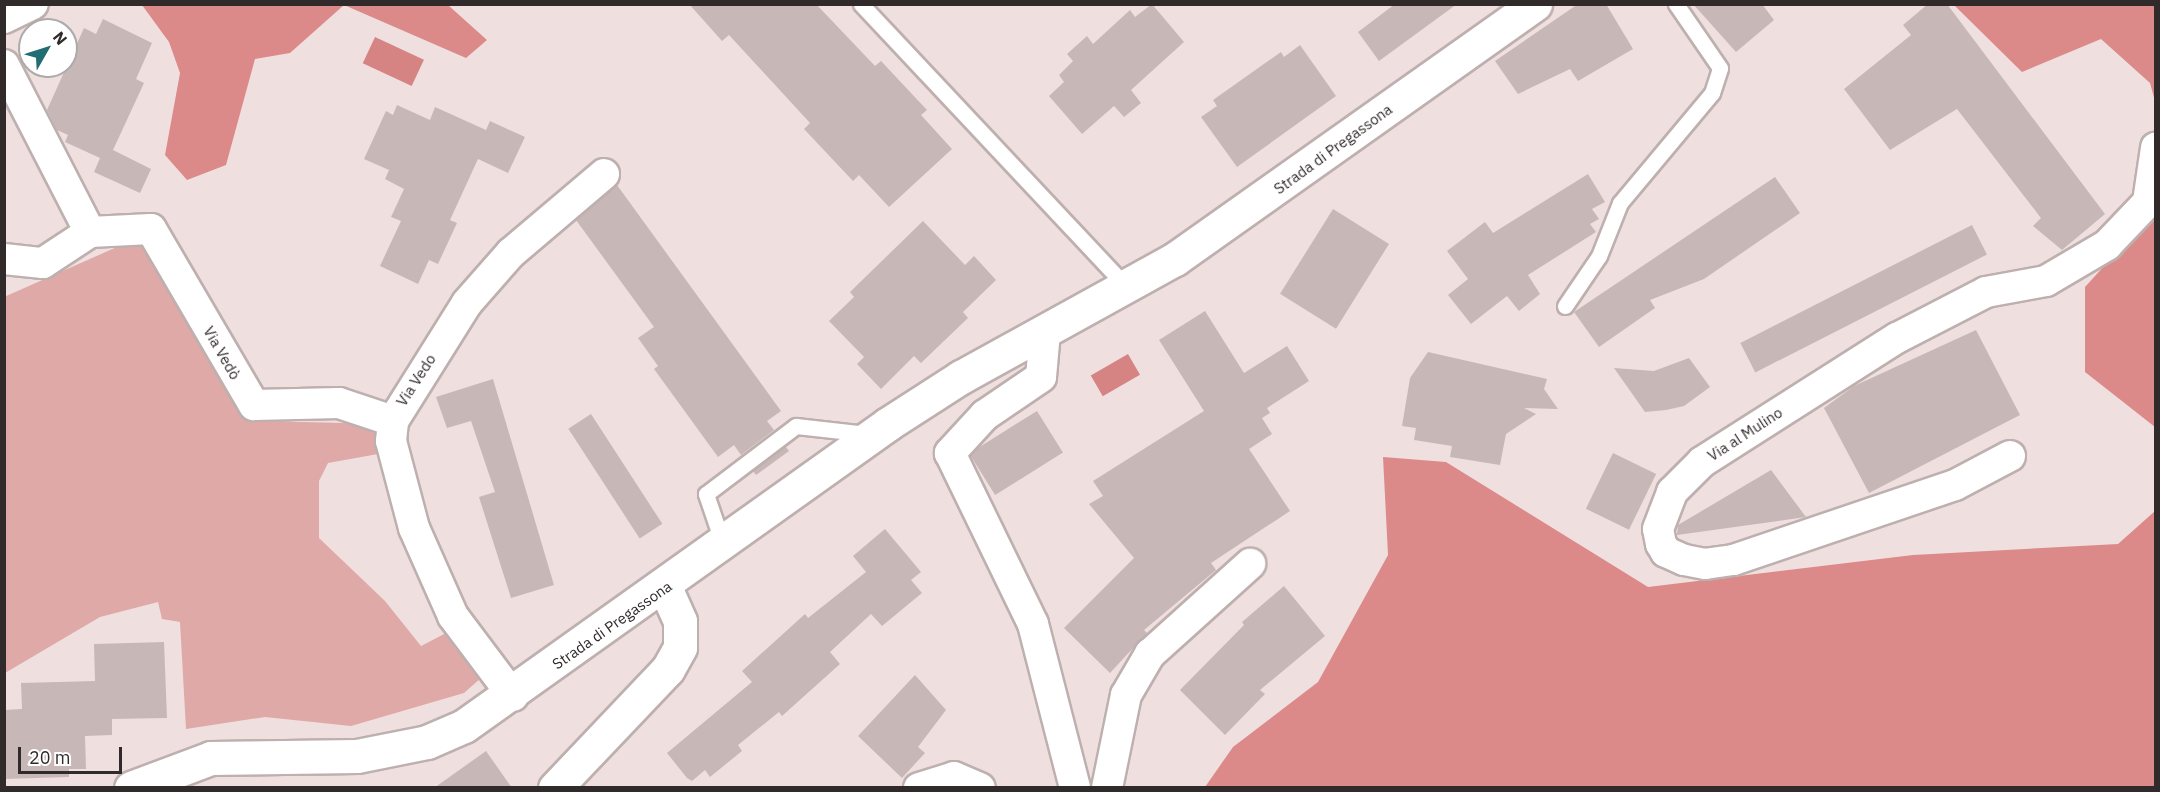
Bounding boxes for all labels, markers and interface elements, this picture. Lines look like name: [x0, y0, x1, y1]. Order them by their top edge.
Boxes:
north arrow: [18, 18, 78, 78]
text: N: [49, 27, 72, 49]
street label: Strada di Pregassona: [1270, 100, 1396, 198]
street label: Via Vedò: [200, 323, 244, 383]
street label: Via Vedo: [393, 351, 439, 409]
street label: Via al Mulino: [1704, 403, 1786, 465]
street label: Strada di Pregassona: [549, 577, 675, 673]
scale bar: [21, 735, 124, 773]
text: 20 m: [29, 746, 71, 769]

